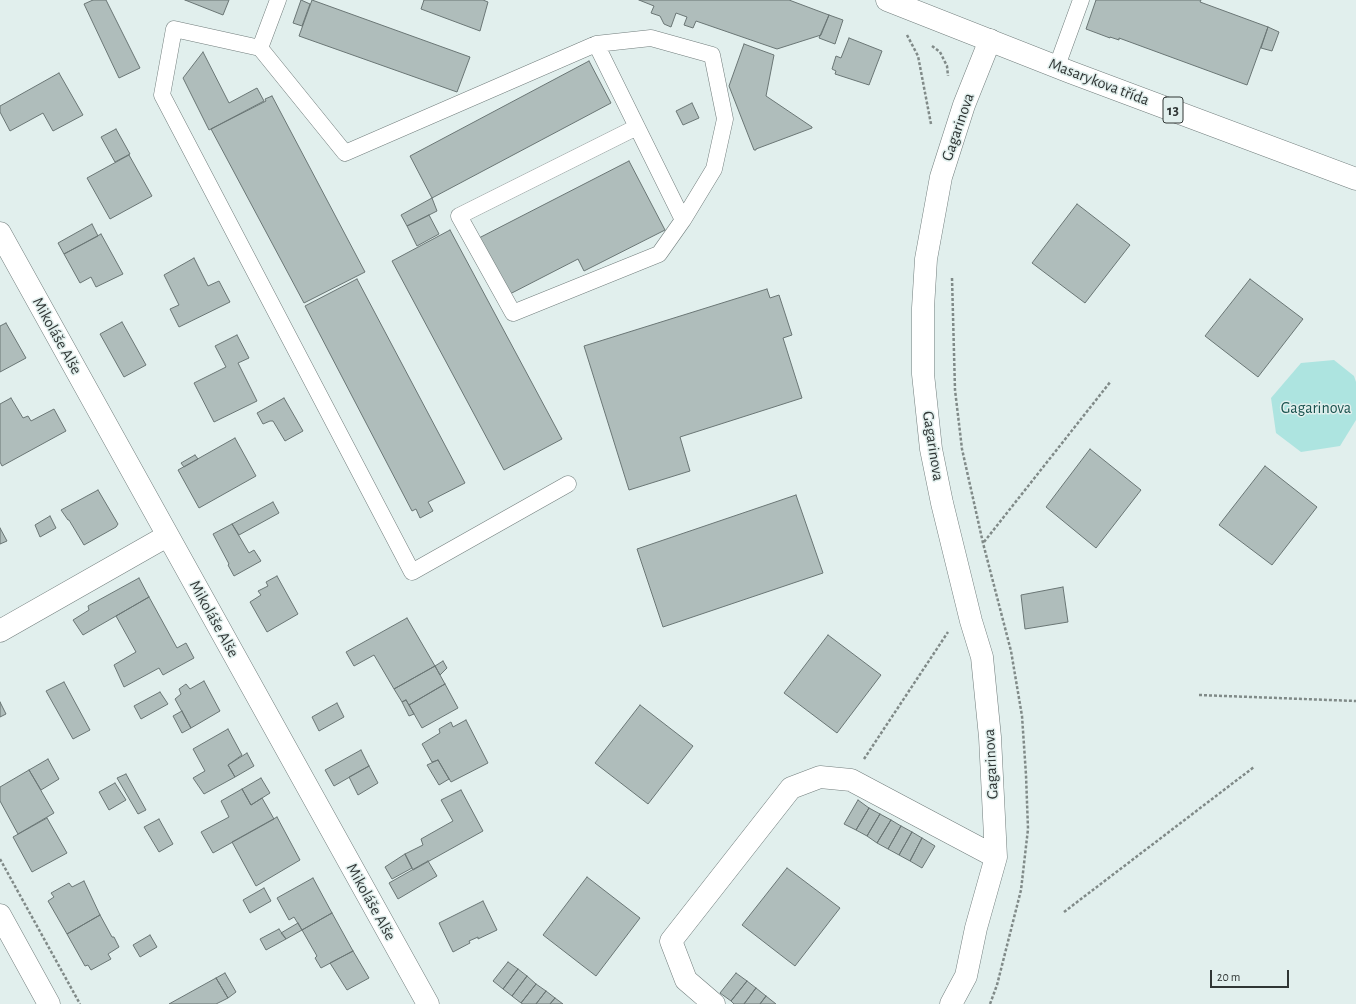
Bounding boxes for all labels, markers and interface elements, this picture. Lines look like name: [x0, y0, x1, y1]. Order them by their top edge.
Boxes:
street label: Masarykova třída: [1046, 54, 1152, 110]
street label: Gagarinova: [937, 91, 979, 163]
road number: 13: [1163, 97, 1183, 123]
street label: Mikoláše Alše: [28, 294, 86, 378]
park label: Gagarinova: [1281, 398, 1351, 418]
street label: Gagarinova: [918, 410, 948, 482]
street label: Mikoláše Alše: [185, 577, 243, 661]
street label: Gagarinova: [980, 728, 1002, 800]
street label: Mikoláše Alše: [342, 860, 400, 944]
scale bar: [1212, 962, 1291, 988]
text: 20 m: [1217, 971, 1240, 983]

